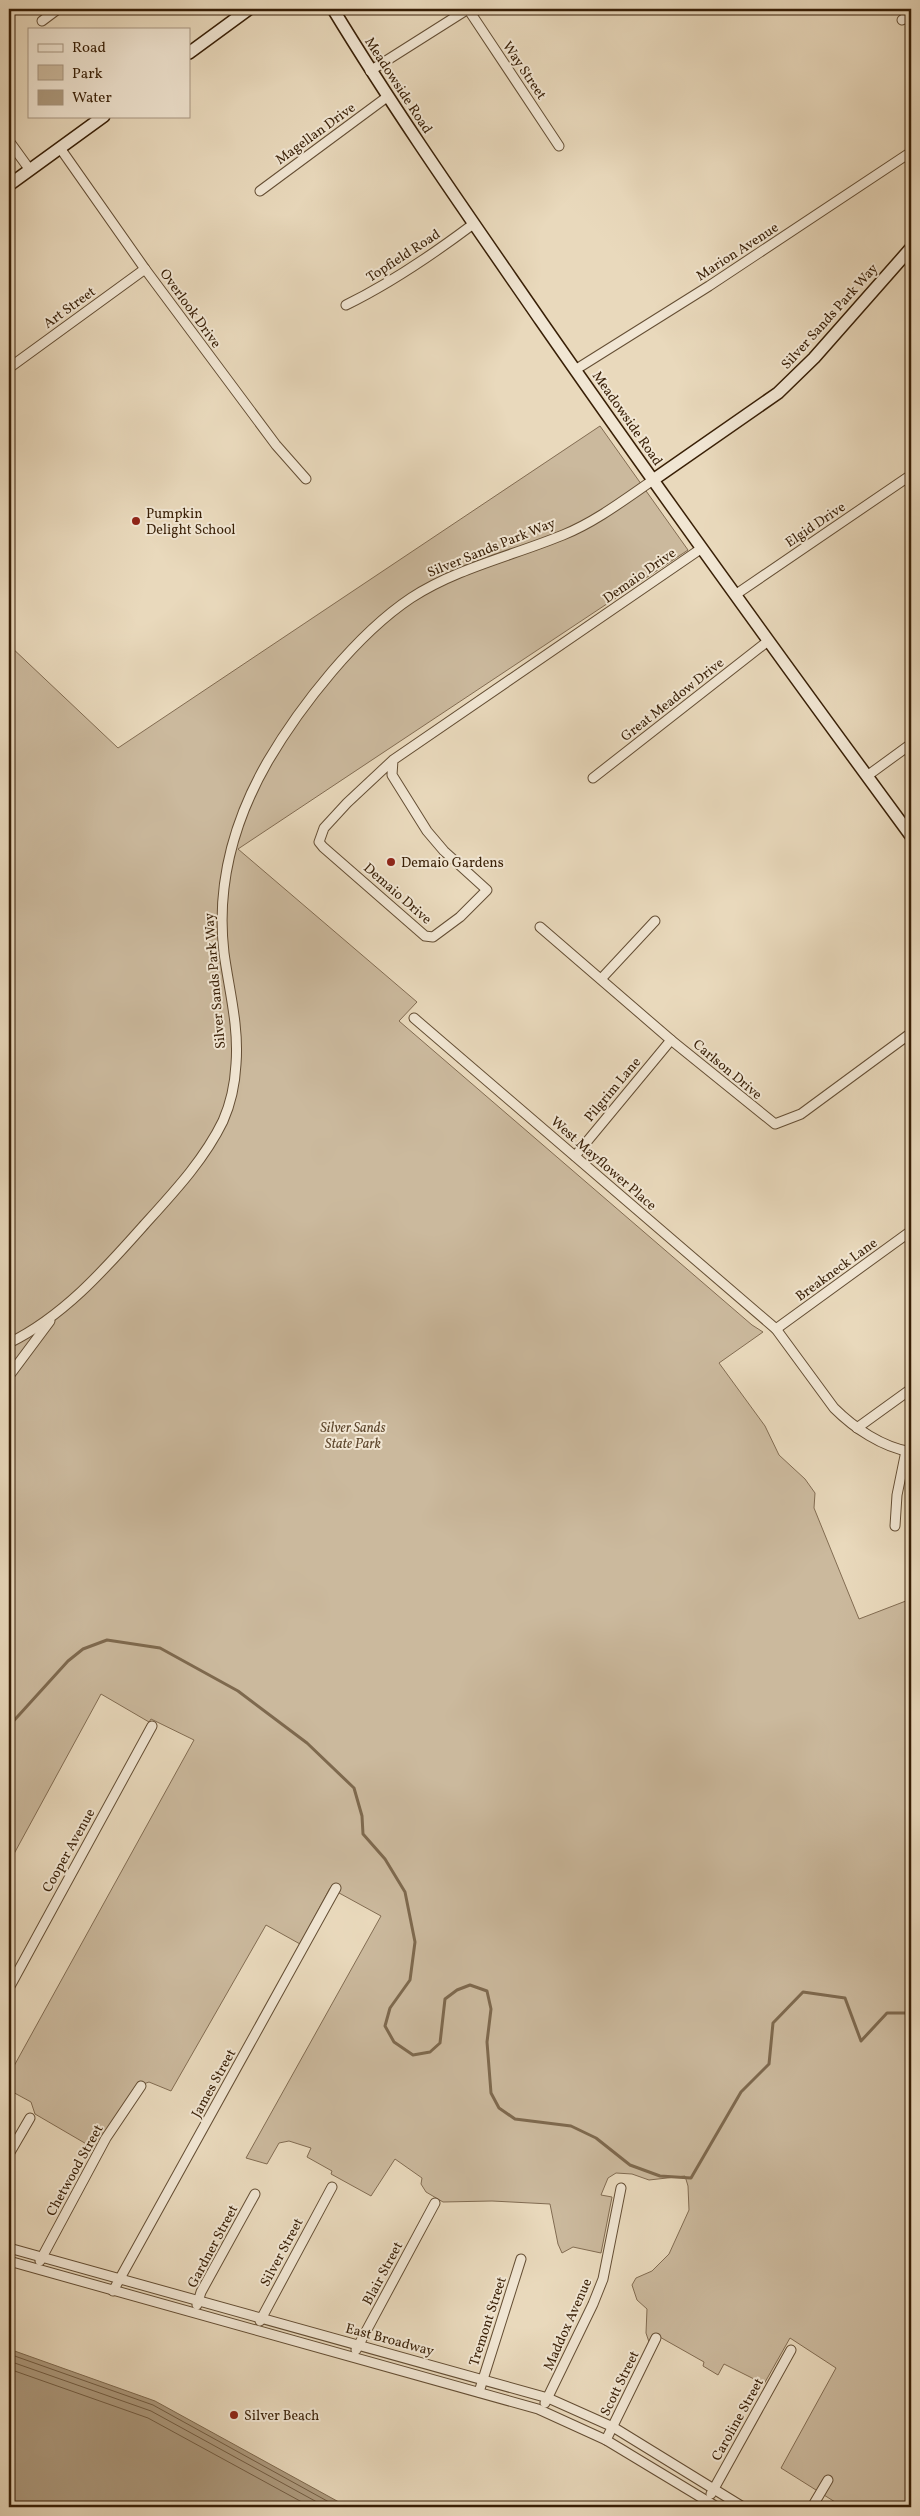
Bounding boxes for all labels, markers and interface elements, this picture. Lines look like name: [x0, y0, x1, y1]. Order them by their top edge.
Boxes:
legend: [28, 28, 190, 118]
street label: Meadowside Road: [359, 34, 436, 138]
text: Road: [72, 38, 106, 59]
street label: Way Street: [497, 38, 550, 104]
text: Park: [72, 64, 103, 85]
text: Water: [72, 88, 112, 109]
street label: Magellan Drive: [272, 99, 360, 170]
street label: Marion Avenue: [693, 218, 783, 286]
street label: Topfield Road: [363, 225, 445, 287]
street label: Silver Sands Park Way: [777, 260, 883, 374]
street label: Overlook Drive: [155, 265, 225, 353]
street label: Art Street: [40, 283, 100, 334]
street label: Meadowside Road: [587, 368, 667, 470]
street label: Elgid Drive: [782, 498, 850, 552]
place label: Pumpkin Delight School: [146, 505, 235, 540]
street label: Silver Sands Park Way: [425, 514, 559, 583]
marker: Pumpkin Delight School: [130, 515, 142, 527]
street label: Demaio Drive: [600, 544, 680, 608]
street label: Great Meadow Drive: [617, 654, 729, 747]
place label: Demaio Gardens: [401, 854, 504, 873]
marker: Demaio Gardens: [385, 856, 397, 868]
street label: Demaio Drive: [359, 859, 436, 929]
street label: Silver Sands Park Way: [200, 912, 231, 1050]
street label: Carlson Drive: [688, 1036, 766, 1105]
street label: Pilgrim Lane: [581, 1053, 646, 1126]
street label: West Mayflower Place: [546, 1113, 660, 1216]
street label: Breakneck Lane: [792, 1234, 882, 1306]
park label: Silver Sands State Park: [320, 1419, 386, 1454]
street label: Cooper Avenue: [38, 1805, 100, 1896]
street label: James Street: [188, 2046, 241, 2122]
street label: Chetwood Street: [42, 2121, 108, 2220]
street label: Gardner Street: [183, 2202, 243, 2291]
street label: Silver Street: [256, 2215, 308, 2290]
street label: Blair Street: [359, 2239, 408, 2309]
street label: Tremont Street: [465, 2274, 512, 2369]
street label: Maddox Avenue: [540, 2275, 597, 2374]
street label: East Broadway: [343, 2320, 436, 2362]
street label: Scott Street: [596, 2348, 644, 2420]
street label: Caroline Street: [708, 2375, 769, 2465]
place label: Silver Beach: [244, 2407, 319, 2426]
marker: Silver Beach: [228, 2409, 240, 2421]

